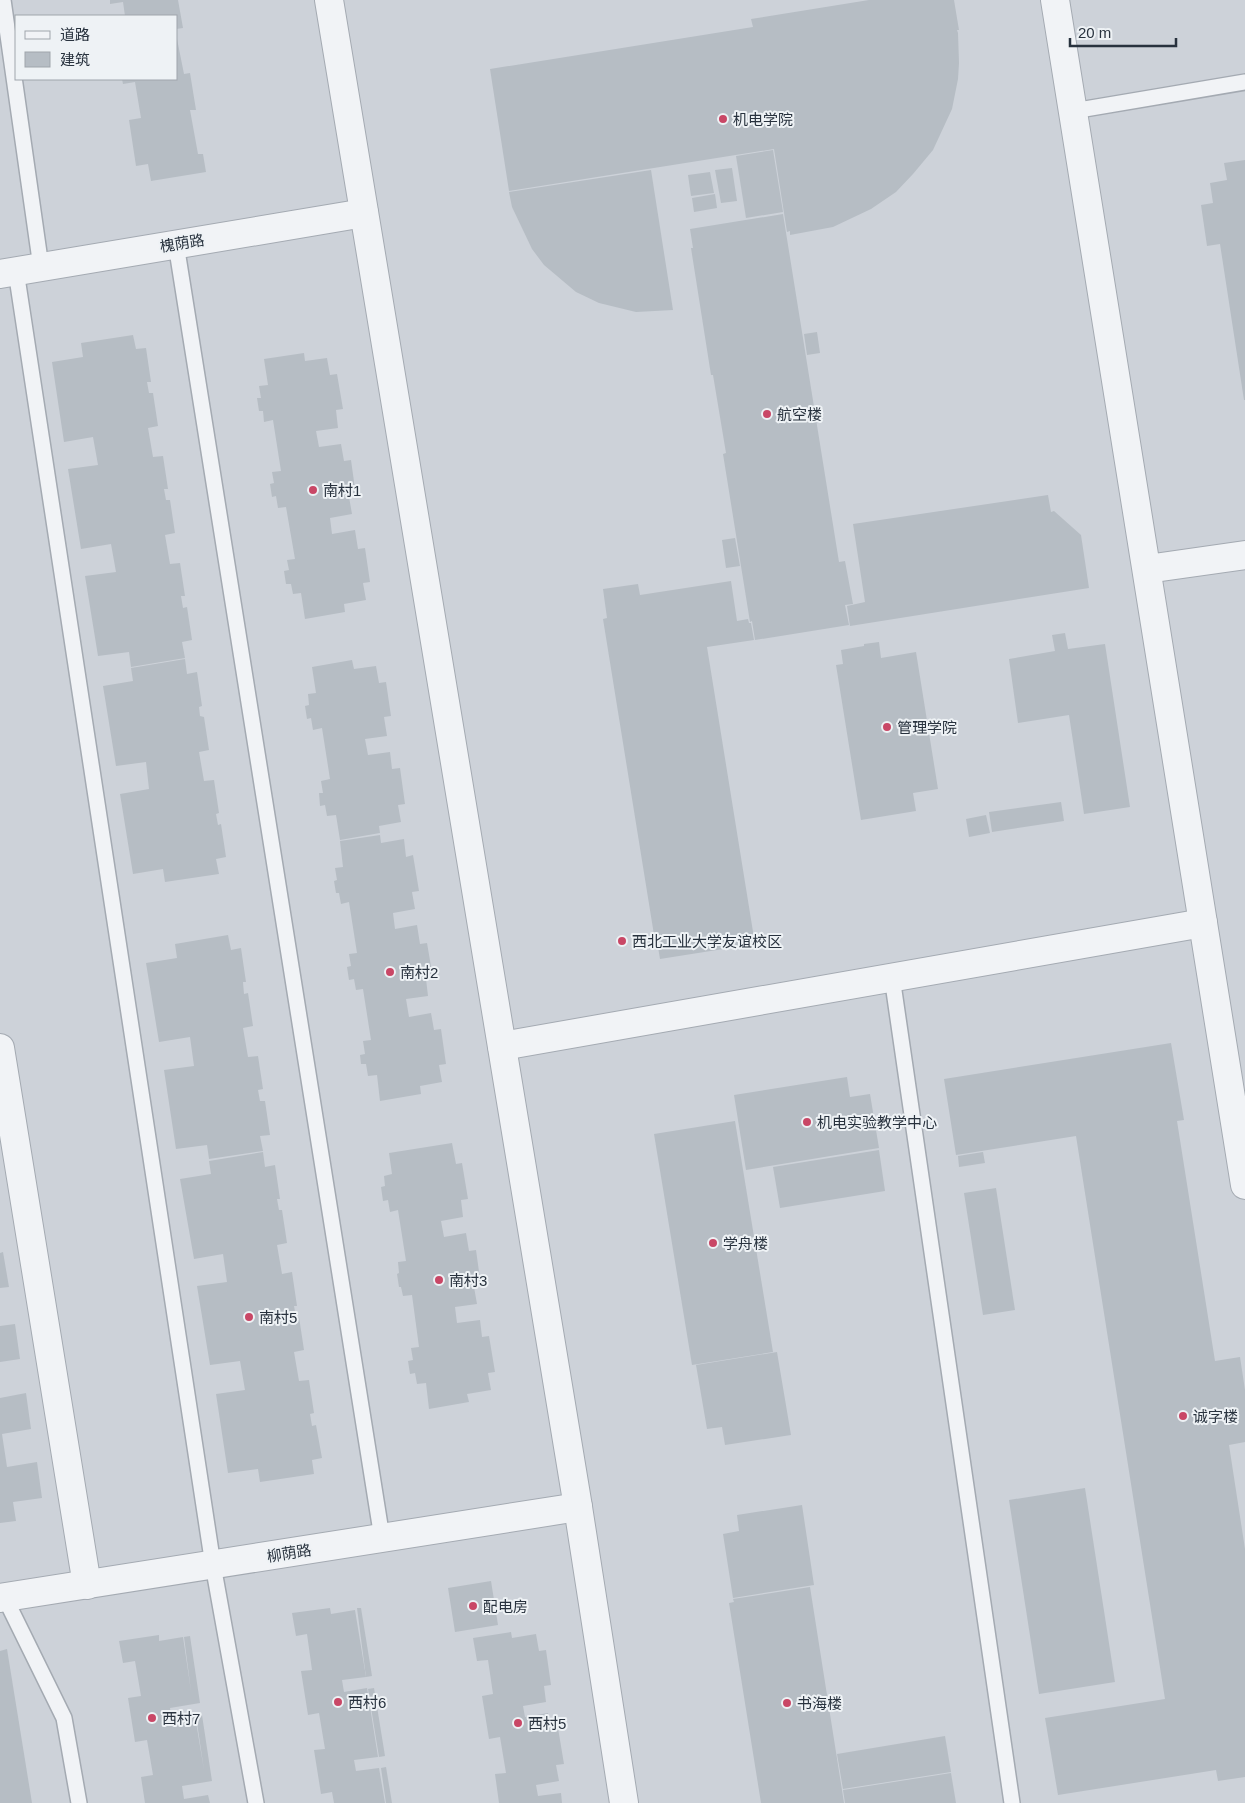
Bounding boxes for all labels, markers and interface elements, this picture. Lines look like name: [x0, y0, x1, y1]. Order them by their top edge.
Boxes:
legend: [15, 15, 178, 80]
scale bar: [1070, 15, 1176, 47]
text: 20 m: [1078, 24, 1111, 41]
text: 道路: [60, 26, 90, 43]
text: 建筑: [60, 51, 90, 68]
place label: 机电学院: [733, 111, 793, 128]
marker: 机电学院: [717, 113, 729, 125]
street label: 槐荫路: [158, 231, 206, 255]
place label: 航空楼: [777, 406, 822, 423]
marker: 航空楼: [761, 408, 773, 420]
place label: 南村1: [323, 482, 361, 499]
marker: 南村1: [307, 484, 319, 496]
place label: 管理学院: [897, 719, 957, 736]
marker: 管理学院: [881, 721, 893, 733]
place label: 西北工业大学友谊校区: [632, 933, 782, 950]
marker: 西北工业大学友谊校区: [616, 935, 628, 947]
place label: 南村2: [400, 964, 438, 981]
marker: 南村2: [384, 966, 396, 978]
place label: 机电实验教学中心: [817, 1114, 937, 1131]
marker: 机电实验教学中心: [801, 1116, 813, 1128]
place label: 学舟楼: [723, 1235, 768, 1252]
marker: 学舟楼: [707, 1237, 719, 1249]
place label: 南村3: [449, 1272, 487, 1289]
marker: 南村3: [433, 1274, 445, 1286]
place label: 南村5: [259, 1309, 297, 1326]
marker: 南村5: [243, 1311, 255, 1323]
place label: 诚字楼: [1193, 1408, 1238, 1425]
marker: 诚字楼: [1177, 1410, 1189, 1422]
street label: 柳荫路: [265, 1541, 313, 1565]
place label: 配电房: [483, 1598, 528, 1615]
marker: 配电房: [467, 1600, 479, 1612]
place label: 西村6: [348, 1694, 386, 1711]
place label: 书海楼: [797, 1695, 842, 1712]
marker: 西村6: [332, 1696, 344, 1708]
marker: 书海楼: [781, 1697, 793, 1709]
place label: 西村7: [162, 1710, 200, 1727]
marker: 西村7: [146, 1712, 158, 1724]
place label: 西村5: [528, 1715, 566, 1732]
marker: 西村5: [512, 1717, 524, 1729]

